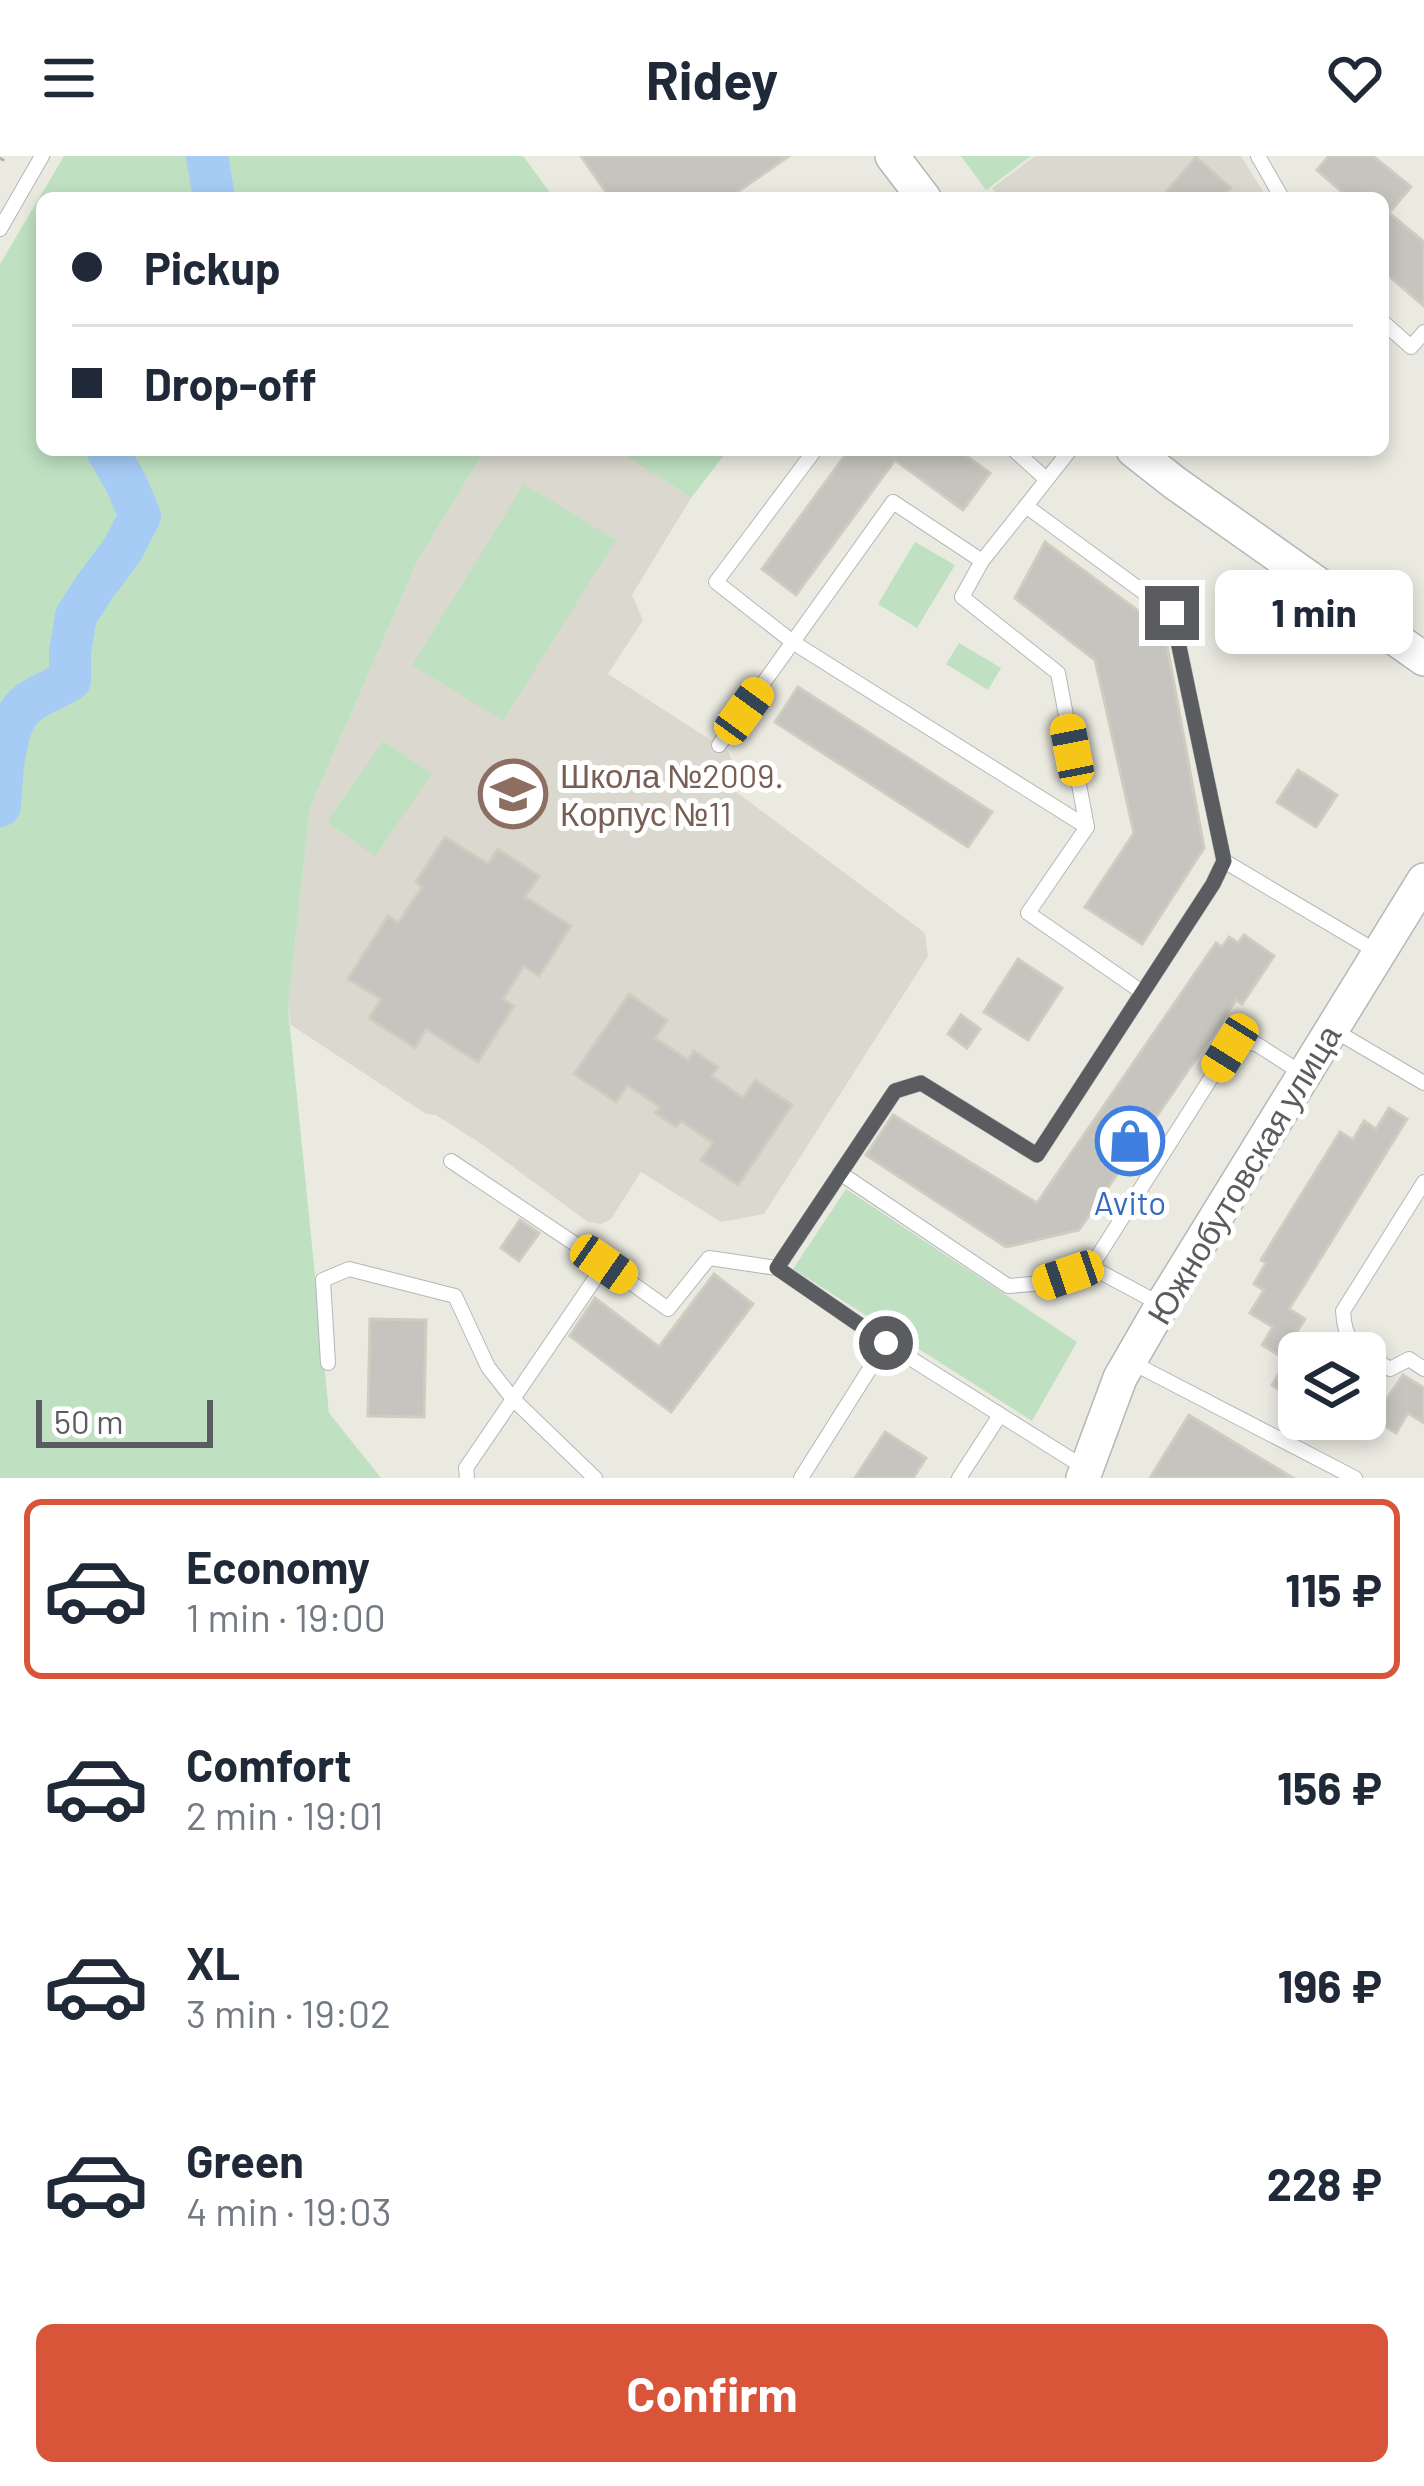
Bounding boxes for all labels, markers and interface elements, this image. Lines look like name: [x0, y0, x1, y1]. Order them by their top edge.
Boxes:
icon: menu: [36, 45, 102, 111]
icon: heart: [1322, 45, 1388, 111]
text: Ridey: [646, 46, 778, 111]
text: Pickup: [144, 240, 281, 294]
text: Drop-off: [144, 356, 317, 410]
callout: 1 min: [1214, 571, 1412, 655]
route end: [1145, 586, 1199, 640]
text: 1 min: [1271, 588, 1357, 635]
car: [708, 671, 780, 751]
car: [1047, 711, 1097, 789]
place label: Школа №2009. Корпус №11: [560, 755, 784, 833]
school or university icon: Школа №2009. Корпус №11: [478, 759, 548, 829]
car: [1196, 1008, 1264, 1088]
street label: Южнобутовская улица: [1138, 1017, 1349, 1331]
shop icon: Avito: [1095, 1106, 1165, 1176]
place label: Avito: [1094, 1182, 1166, 1222]
car: [564, 1229, 644, 1299]
car: [1028, 1246, 1108, 1304]
route start: [859, 1316, 913, 1370]
map controls: [1278, 1332, 1386, 1440]
button: layers: [1278, 1332, 1386, 1440]
scale bar: [36, 1394, 213, 1447]
text: 50 m: [54, 1401, 124, 1441]
icon: car: [42, 1535, 150, 1643]
text: Economy: [186, 1539, 370, 1593]
text: 115 ₽: [1285, 1562, 1382, 1616]
text: 1 min · 19:00: [186, 1593, 386, 1640]
icon: car: [42, 1733, 150, 1841]
text: Comfort: [186, 1737, 352, 1791]
text: 156 ₽: [1277, 1760, 1382, 1814]
text: 2 min · 19:01: [186, 1791, 384, 1838]
icon: car: [42, 1931, 150, 2039]
text: XL: [186, 1935, 240, 1989]
text: 196 ₽: [1277, 1958, 1382, 2012]
text: 3 min · 19:02: [186, 1989, 391, 2036]
icon: car: [42, 2129, 150, 2237]
text: Green: [186, 2133, 304, 2187]
text: 228 ₽: [1267, 2156, 1382, 2210]
text: 4 min · 19:03: [186, 2187, 392, 2234]
button: Confirm: [36, 2324, 1388, 2462]

